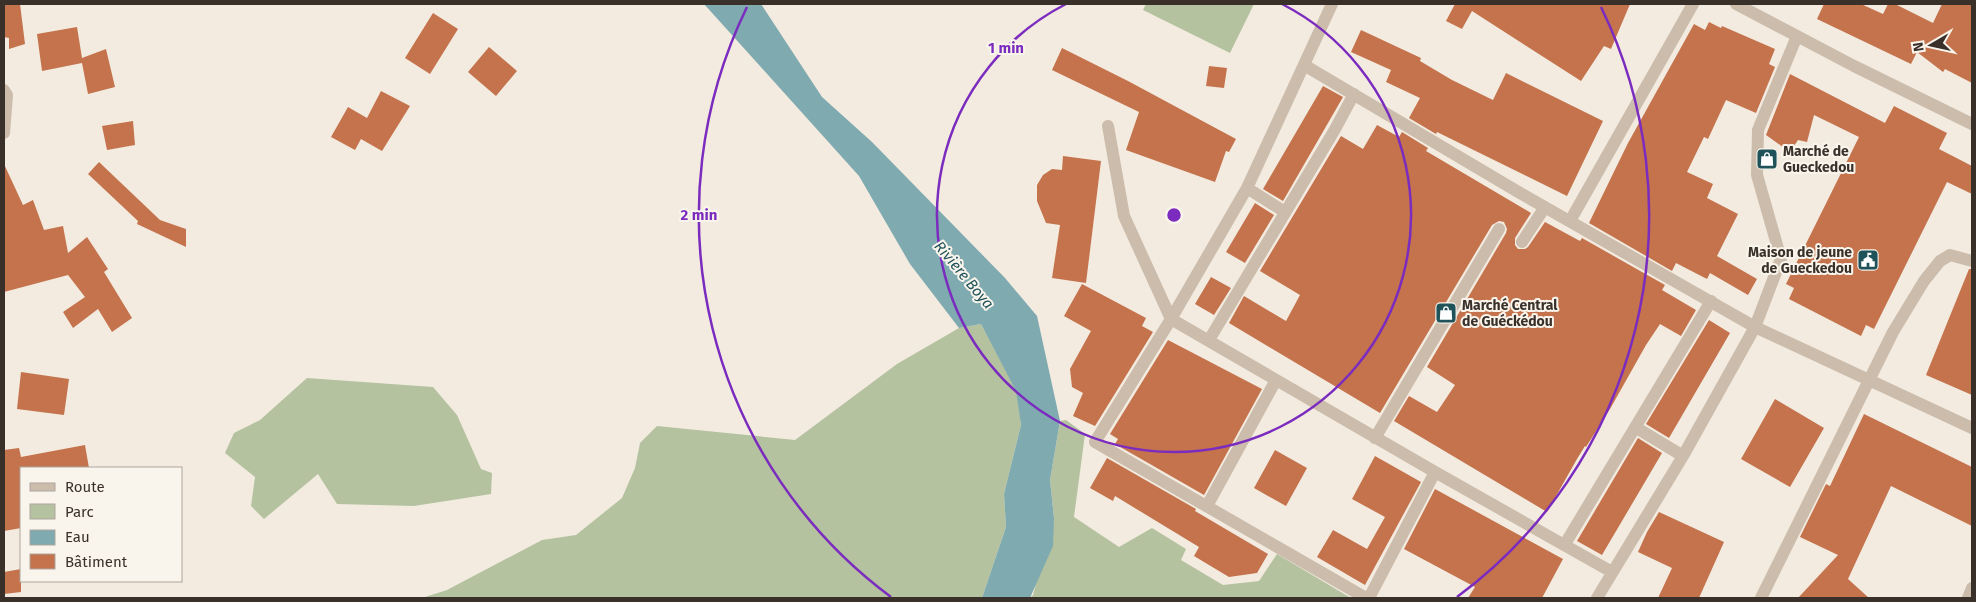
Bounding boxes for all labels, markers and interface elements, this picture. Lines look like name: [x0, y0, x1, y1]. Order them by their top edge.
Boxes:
north arrow: [1906, 20, 1956, 70]
text: 1 min: [988, 39, 1024, 57]
text: N: [1910, 41, 1928, 53]
place label: Marché de Gueckedou: [1783, 143, 1854, 176]
shop icon: Marché de Gueckedou: [1755, 147, 1779, 171]
text: 2 min: [681, 206, 717, 224]
centre of rings: [1165, 206, 1183, 224]
water label: Rivière Boya: [931, 238, 997, 312]
place label: Maison de jeune de Gueckedou: [1748, 244, 1852, 277]
public building icon: Maison de jeune de Gueckedou: [1856, 248, 1880, 272]
place label: Marché Central de Guéckédou: [1462, 297, 1558, 330]
shop icon: Marché Central de Guéckédou: [1434, 301, 1458, 325]
legend: [20, 467, 182, 582]
text: Route: [65, 478, 105, 496]
text: Parc: [65, 503, 94, 521]
text: Eau: [65, 528, 90, 546]
text: Bâtiment: [65, 553, 128, 571]

